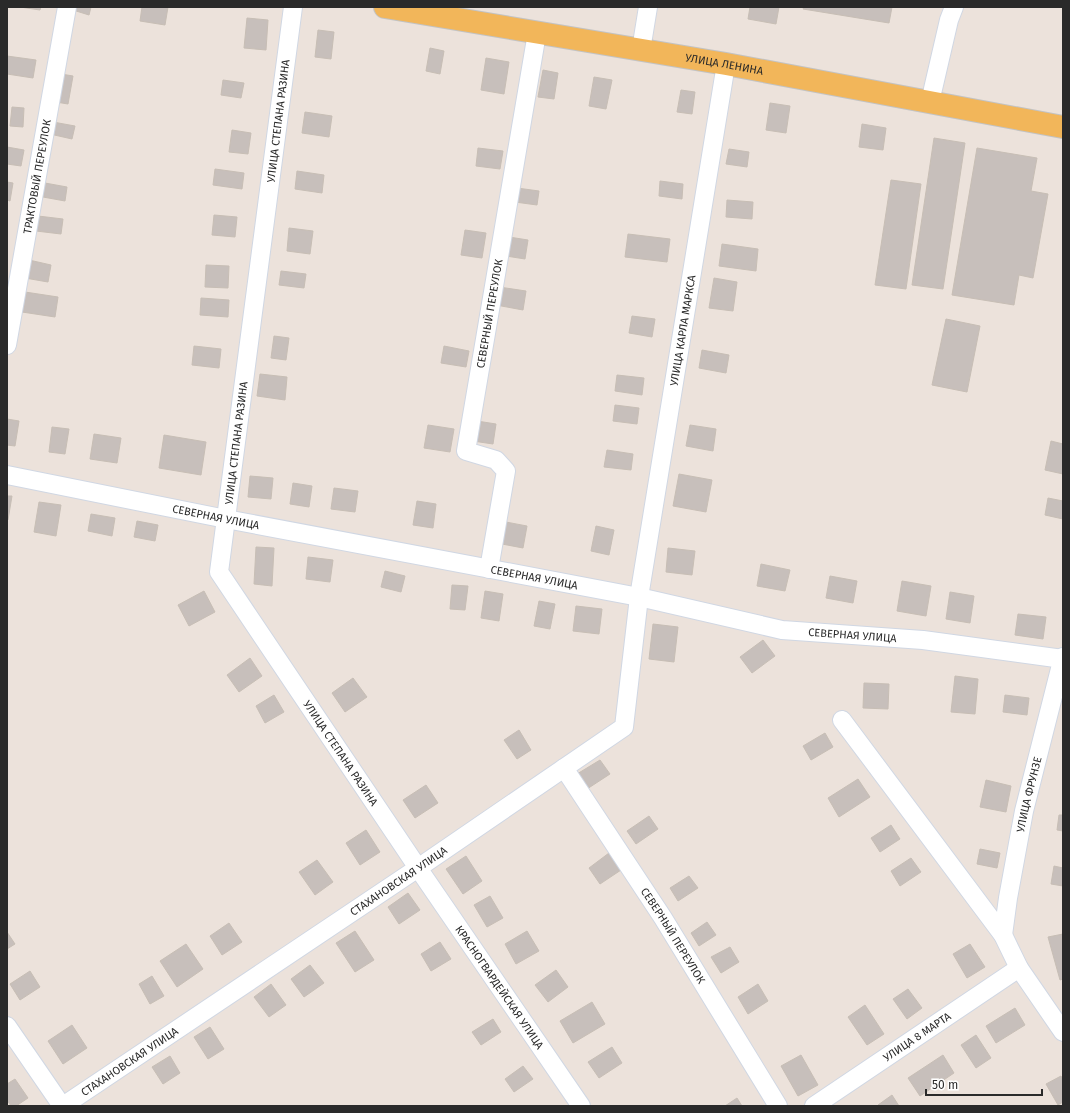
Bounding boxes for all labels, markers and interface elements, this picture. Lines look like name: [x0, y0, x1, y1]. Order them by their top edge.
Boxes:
street label: УЛИЦА ЛЕНИНА: [684, 51, 765, 78]
street label: УЛИЦА СТЕПАНА РАЗИНА: [264, 58, 293, 183]
street label: ТРАКТОВЫЙ ПЕРЕУЛОК: [21, 118, 54, 235]
street label: СЕВЕРНЫЙ ПЕРЕУЛОК: [474, 258, 506, 369]
street label: УЛИЦА КАРЛА МАРКСА: [668, 273, 699, 387]
street label: УЛИЦА СТЕПАНА РАЗИНА: [222, 380, 251, 505]
street label: СЕВЕРНАЯ УЛИЦА: [171, 502, 261, 532]
street label: СЕВЕРНАЯ УЛИЦА: [489, 563, 579, 592]
street label: СЕВЕРНАЯ УЛИЦА: [808, 626, 898, 645]
street label: УЛИЦА СТЕПАНА РАЗИНА: [300, 698, 381, 809]
street label: УЛИЦА ФРУНЗЕ: [1014, 755, 1045, 833]
street label: СТАХАНОВСКАЯ УЛИЦА: [348, 844, 450, 919]
street label: СЕВЕРНЫЙ ПЕРЕУЛОК: [638, 885, 708, 987]
street label: КРАСНОГВАРДЕЙСКАЯ УЛИЦА: [452, 923, 546, 1052]
street label: УЛИЦА 8 МАРТА: [881, 1009, 954, 1064]
street label: СТАХАНОВСКАЯ УЛИЦА: [79, 1024, 181, 1099]
scale bar: [926, 1071, 1042, 1097]
text: 50 m: [932, 1078, 958, 1092]

